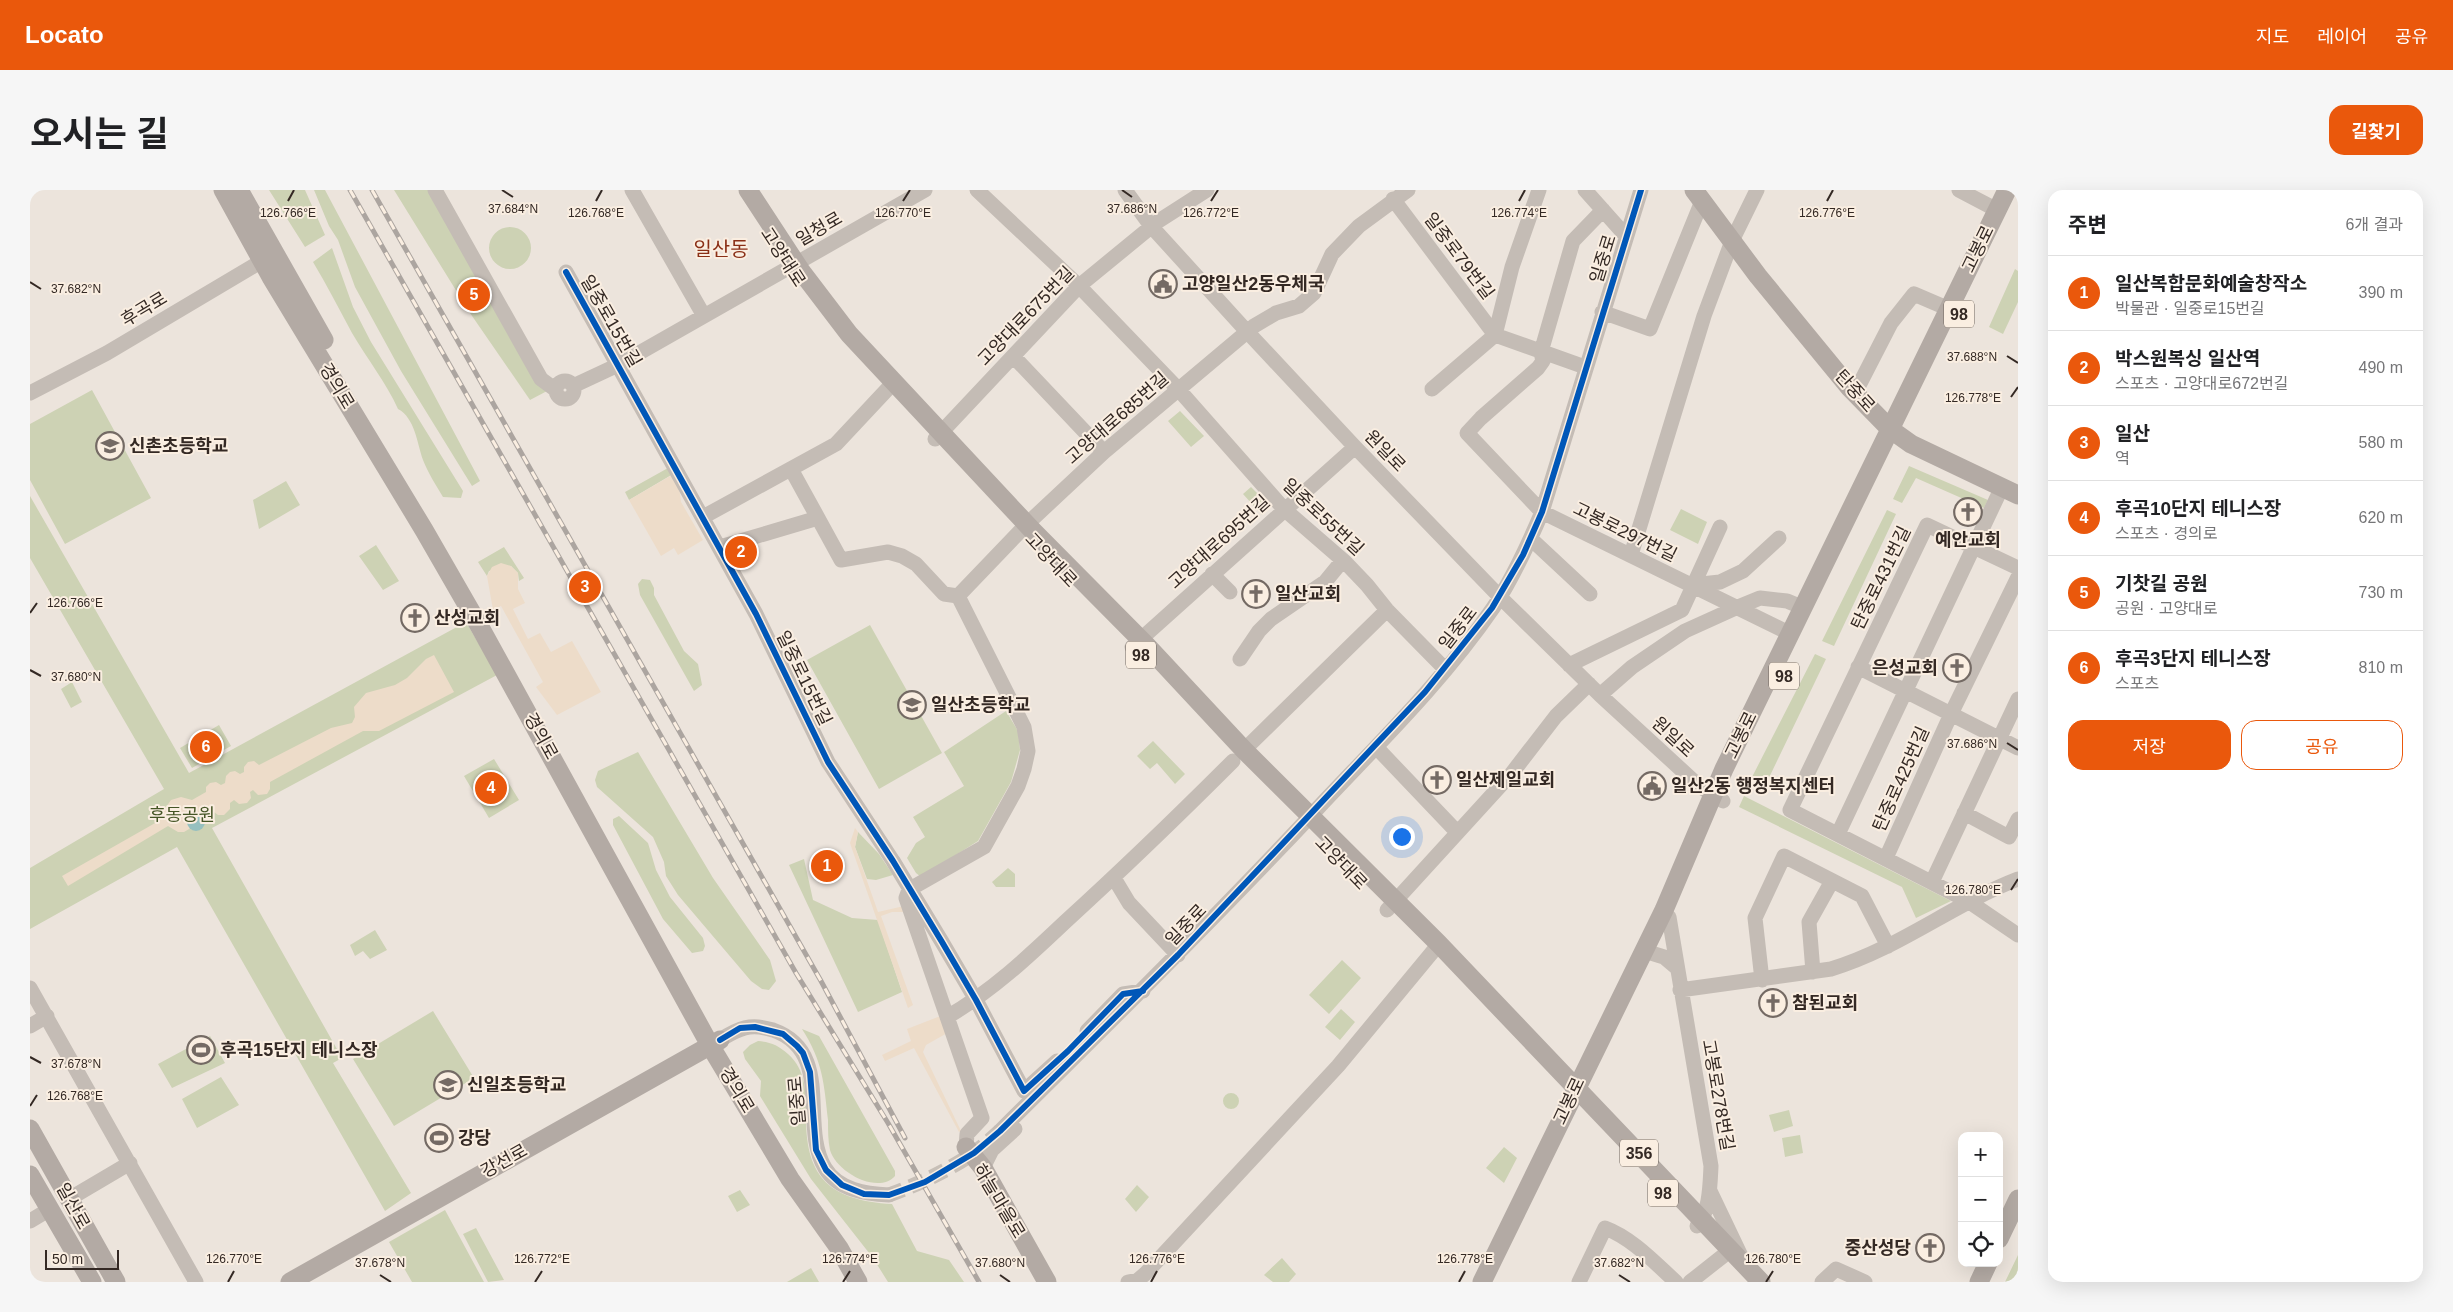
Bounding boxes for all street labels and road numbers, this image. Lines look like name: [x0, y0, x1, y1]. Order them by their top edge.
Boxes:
street label: 일청로: [792, 208, 846, 250]
street label: 일중로79번길: [1420, 209, 1498, 303]
street label: 고봉로: [1958, 222, 1998, 276]
street label: 고양대로: [757, 224, 809, 290]
street label: 일중로: [1586, 232, 1620, 286]
street label: 고양대로675번길: [974, 263, 1078, 369]
street label: 일중로15번길: [577, 271, 645, 371]
street label: 후곡로: [118, 288, 170, 330]
road number: 98: [1944, 300, 1974, 328]
street label: 경의로: [316, 360, 358, 412]
street label: 탄중로: [1831, 366, 1879, 416]
street label: 고양대로685번길: [1062, 368, 1172, 468]
street label: 원일로: [1361, 426, 1409, 476]
street label: 일중로55번길: [1279, 475, 1367, 559]
street label: 고양대로695번길: [1164, 491, 1274, 593]
street label: 고봉로297번길: [1570, 498, 1680, 566]
street label: 탄중로431번길: [1847, 523, 1915, 633]
street label: 고양대로: [1021, 529, 1081, 591]
street label: 일중로: [1435, 602, 1481, 654]
street label: 일중로15번길: [772, 627, 836, 729]
road number: 98: [1126, 642, 1156, 668]
road number: 98: [1769, 662, 1799, 690]
street label: 고봉로: [1721, 708, 1761, 762]
street label: 경의로: [520, 709, 562, 763]
street label: 원일로: [1648, 713, 1698, 761]
street label: 탄중로425번길: [1869, 723, 1933, 835]
street label: 고양대로: [1311, 832, 1371, 894]
street label: 일중로: [1162, 900, 1210, 950]
street label: 고봉로278번길: [1698, 1038, 1738, 1152]
street label: 경의로: [716, 1064, 758, 1116]
street label: 고봉로: [1549, 1074, 1589, 1128]
street label: 일중로: [785, 1075, 809, 1127]
street label: 강선로: [477, 1140, 531, 1182]
road number: 356: [1620, 1140, 1658, 1166]
street label: 하늘마을로: [969, 1160, 1029, 1242]
street label: 일산로: [52, 1179, 94, 1233]
road number: 98: [1648, 1180, 1678, 1206]

